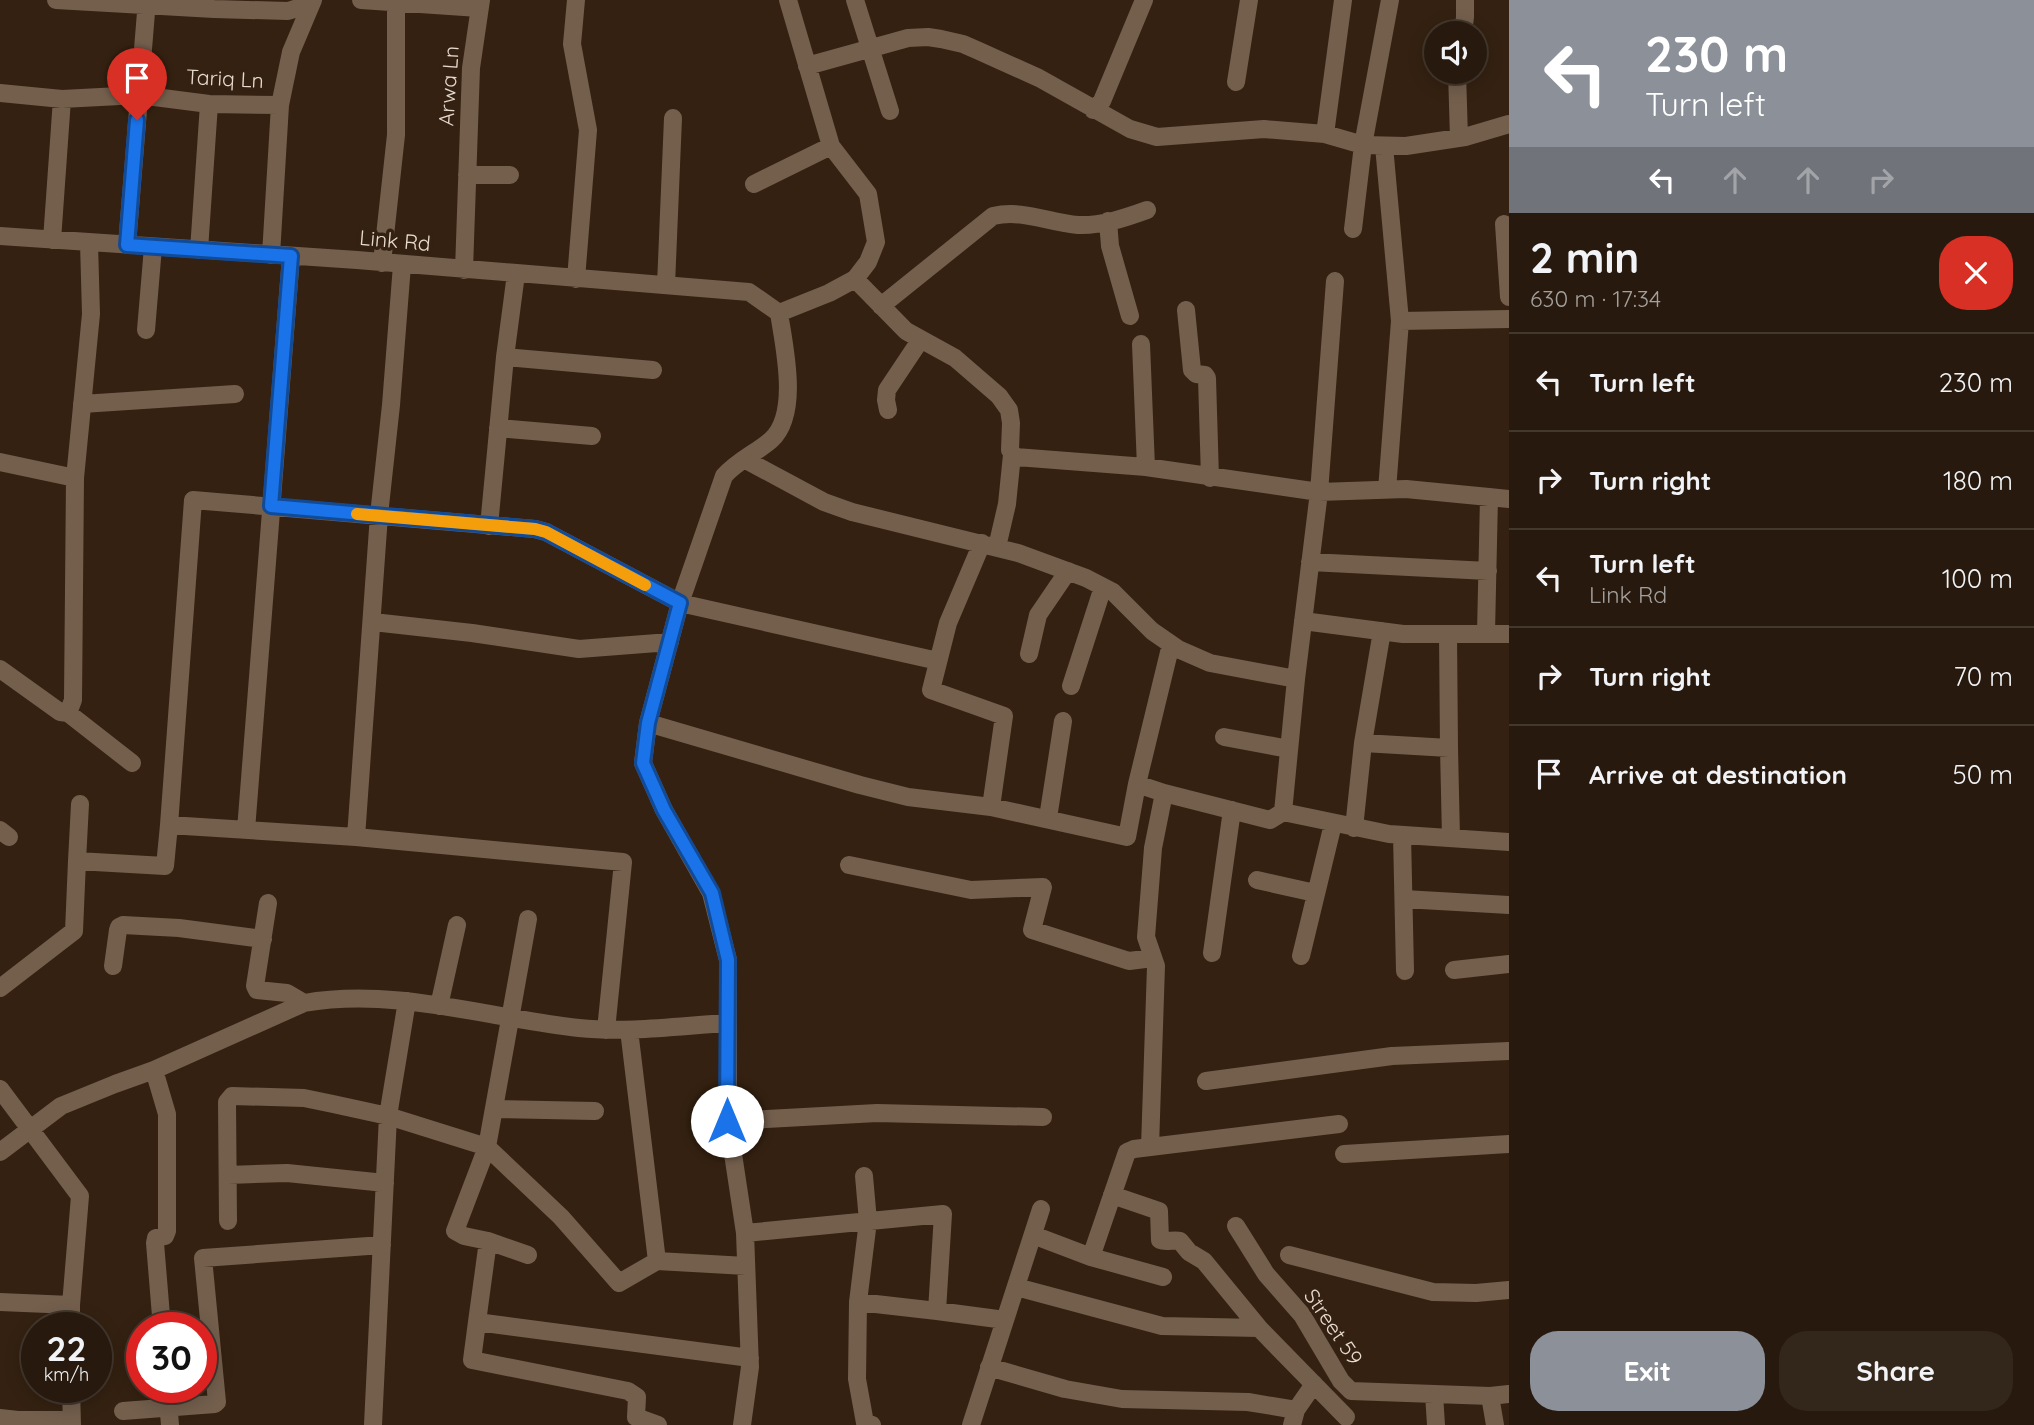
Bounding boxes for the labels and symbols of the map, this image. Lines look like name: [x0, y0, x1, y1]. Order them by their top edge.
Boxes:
street label: Arwa Ln: [432, 45, 464, 127]
pin: [107, 48, 167, 120]
street label: Tariq Ln: [186, 63, 265, 93]
street label: Link Rd: [358, 224, 432, 256]
position arrow: [690, 1084, 764, 1158]
street label: Street 59: [1299, 1283, 1369, 1369]
speed limit sign: 30: [126, 1312, 217, 1403]

